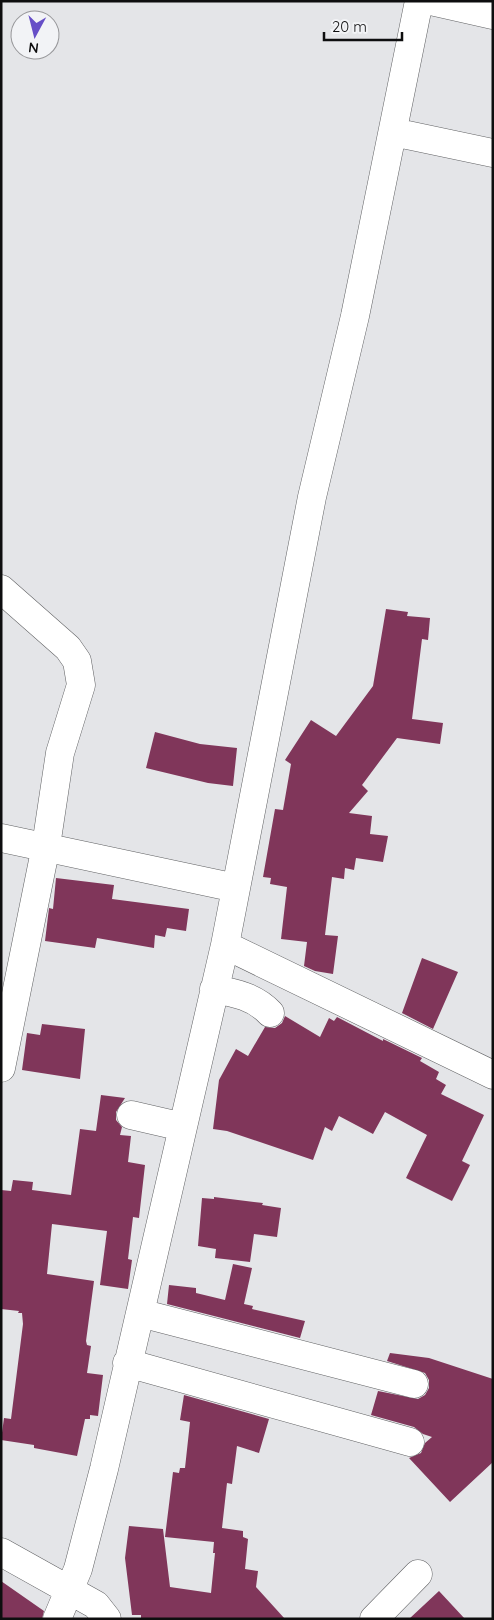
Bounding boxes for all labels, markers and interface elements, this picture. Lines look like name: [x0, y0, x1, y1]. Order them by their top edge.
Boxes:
north arrow: [10, 10, 60, 60]
scale bar: [324, 10, 402, 42]
text: 20 m: [332, 17, 367, 36]
text: N: [27, 38, 40, 57]

